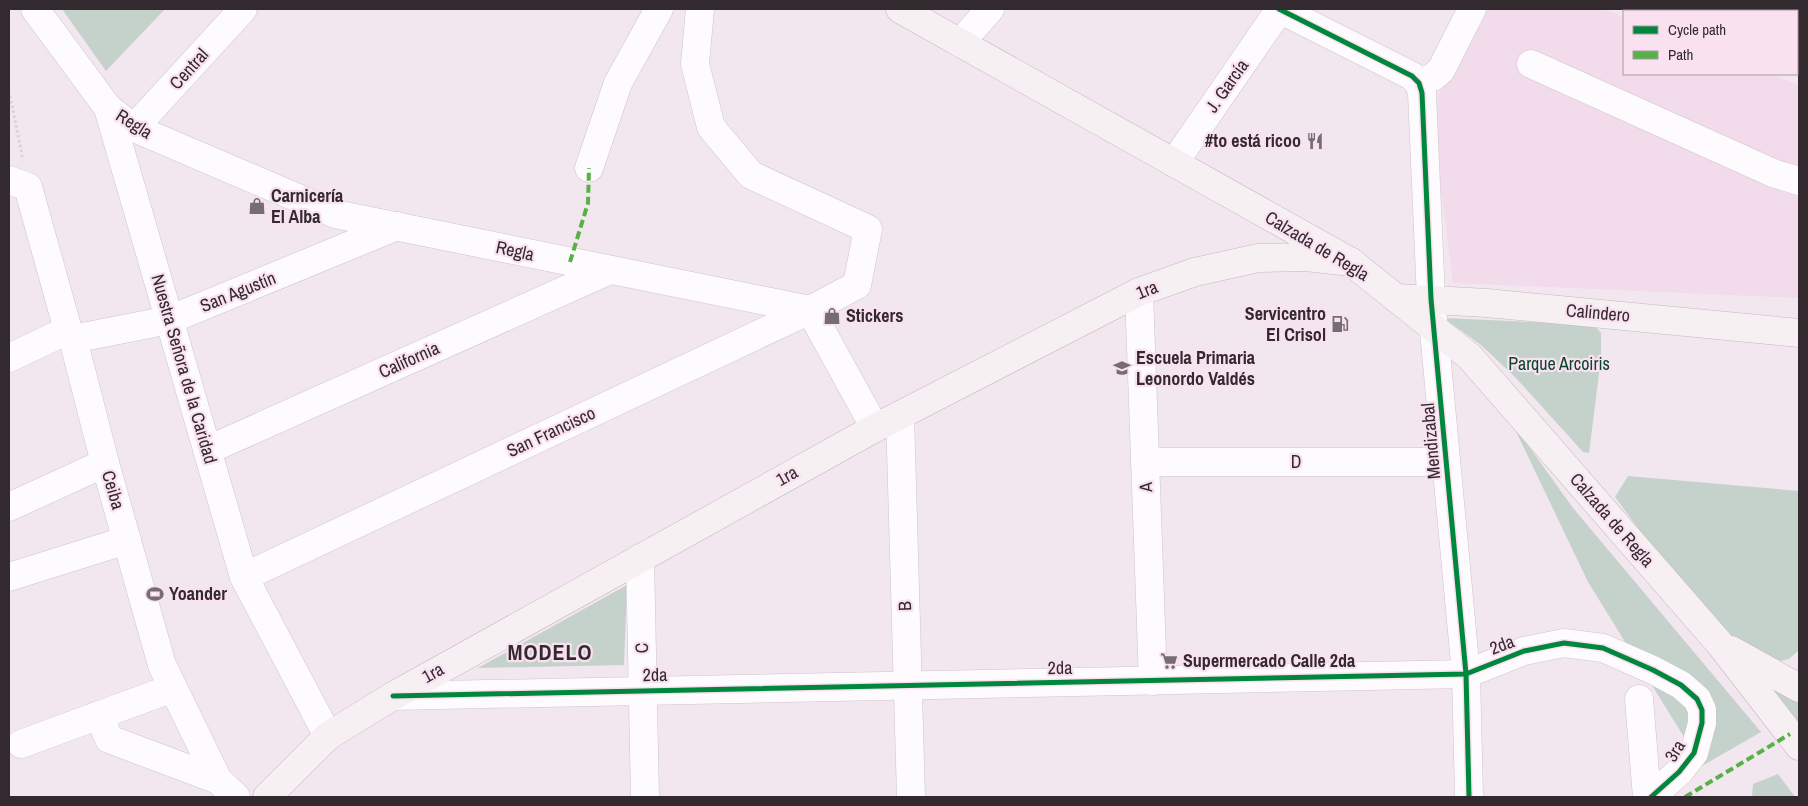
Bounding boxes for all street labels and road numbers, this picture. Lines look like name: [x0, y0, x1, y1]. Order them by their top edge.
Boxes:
street label: Central: [163, 43, 214, 95]
street label: J. García: [1199, 54, 1254, 117]
street label: Regla: [111, 103, 157, 144]
street label: Calzada de Regla: [1261, 205, 1374, 287]
street label: Regla: [494, 234, 537, 267]
street label: San Agustín: [196, 265, 279, 318]
street label: Nuestra Señora de la Caridad: [145, 271, 224, 467]
street label: 1ra: [1132, 274, 1161, 305]
street label: Calindero: [1565, 297, 1631, 328]
street label: California: [374, 335, 443, 384]
street label: San Francisco: [502, 400, 599, 463]
street label: Mendizabal: [1415, 402, 1446, 480]
street label: D: [1291, 449, 1301, 474]
street label: 1ra: [771, 459, 802, 492]
street label: Ceiba: [96, 467, 131, 512]
street label: Calzada de Regla: [1564, 467, 1660, 572]
street label: A: [1133, 482, 1158, 493]
street label: B: [892, 601, 917, 611]
street label: 2da: [1486, 628, 1518, 661]
street label: C: [629, 642, 654, 654]
street label: 2da: [1047, 655, 1073, 680]
street label: 1ra: [417, 656, 448, 689]
street label: 2da: [642, 662, 668, 687]
street label: 3ra: [1658, 735, 1691, 766]

